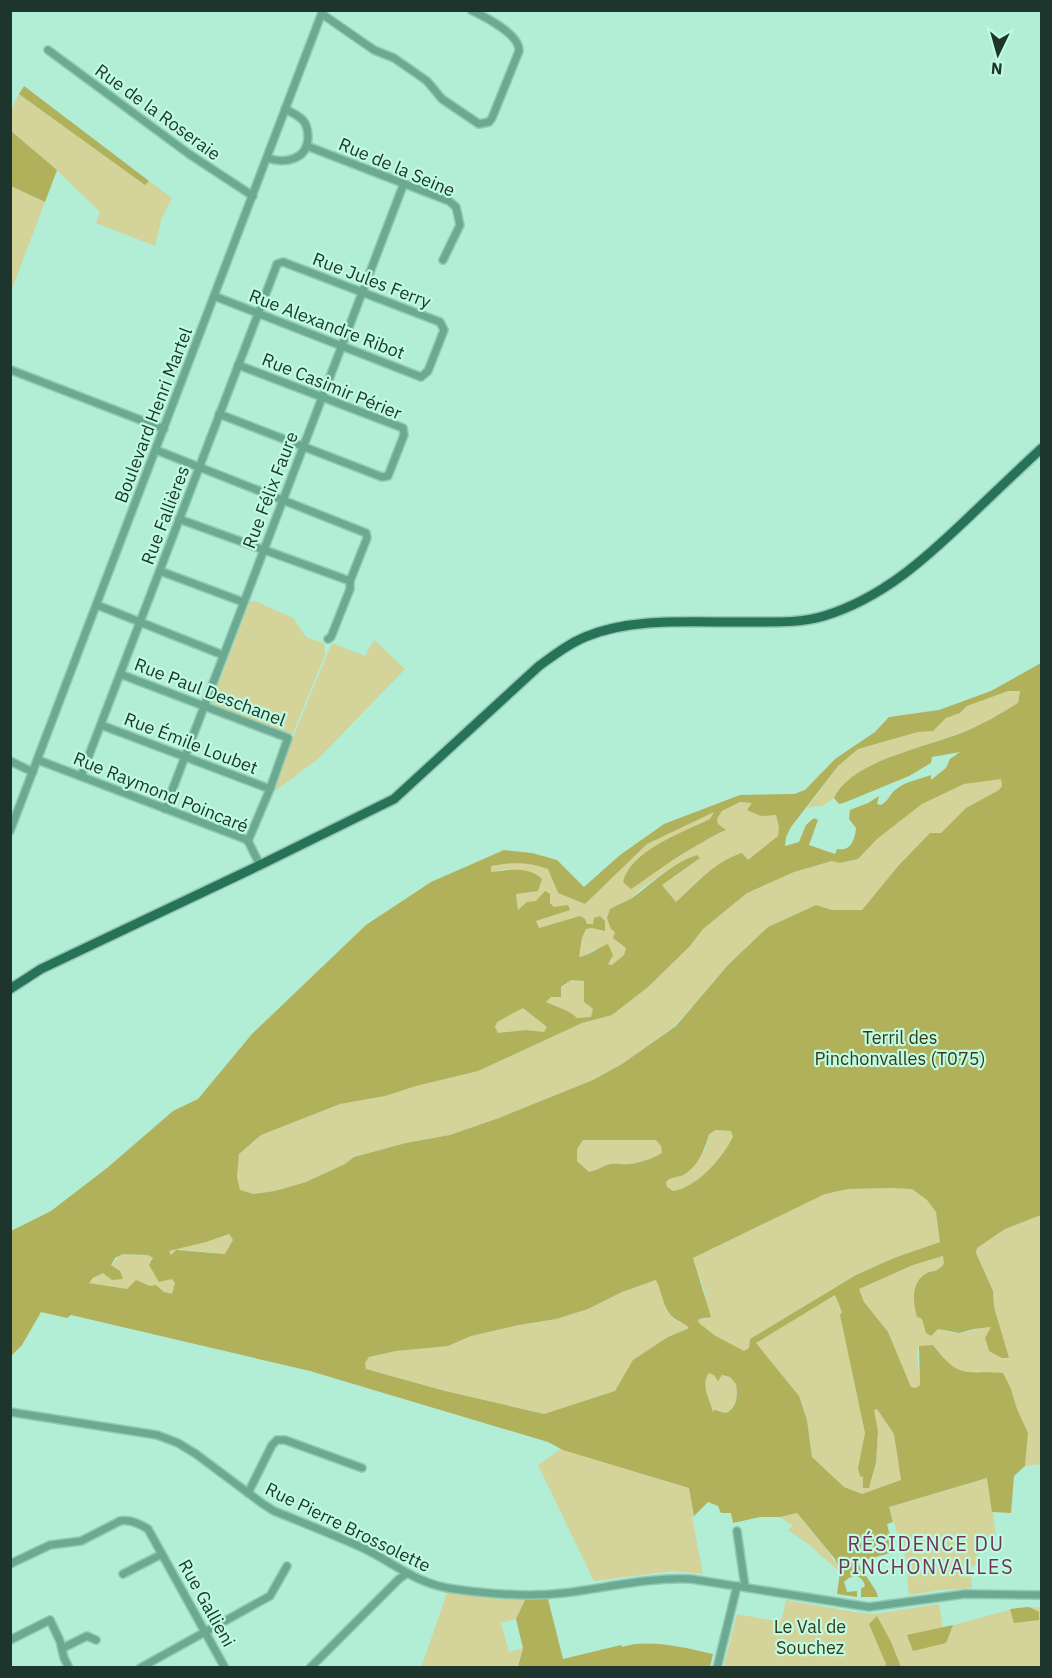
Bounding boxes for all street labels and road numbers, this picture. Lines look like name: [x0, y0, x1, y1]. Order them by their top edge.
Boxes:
street label: Rue de la Roseraie: [91, 59, 225, 165]
street label: Rue de la Seine: [335, 132, 459, 202]
street label: Rue Jules Ferry: [310, 247, 434, 313]
street label: Rue Alexandre Ribot: [246, 284, 408, 364]
street label: Boulevard Henri Martel: [109, 324, 197, 506]
street label: Rue Casimir Périer: [259, 347, 406, 425]
street label: Rue Félix Faure: [237, 428, 303, 552]
street label: Rue Fallières: [136, 462, 194, 568]
street label: Rue Paul Deschanel: [131, 653, 289, 731]
street label: Rue Émile Loubet: [121, 707, 261, 779]
street label: Rue Raymond Poincaré: [70, 746, 252, 838]
street label: Rue Pierre Brossolette: [261, 1477, 435, 1577]
street label: Rue Gallieni: [173, 1555, 241, 1651]

